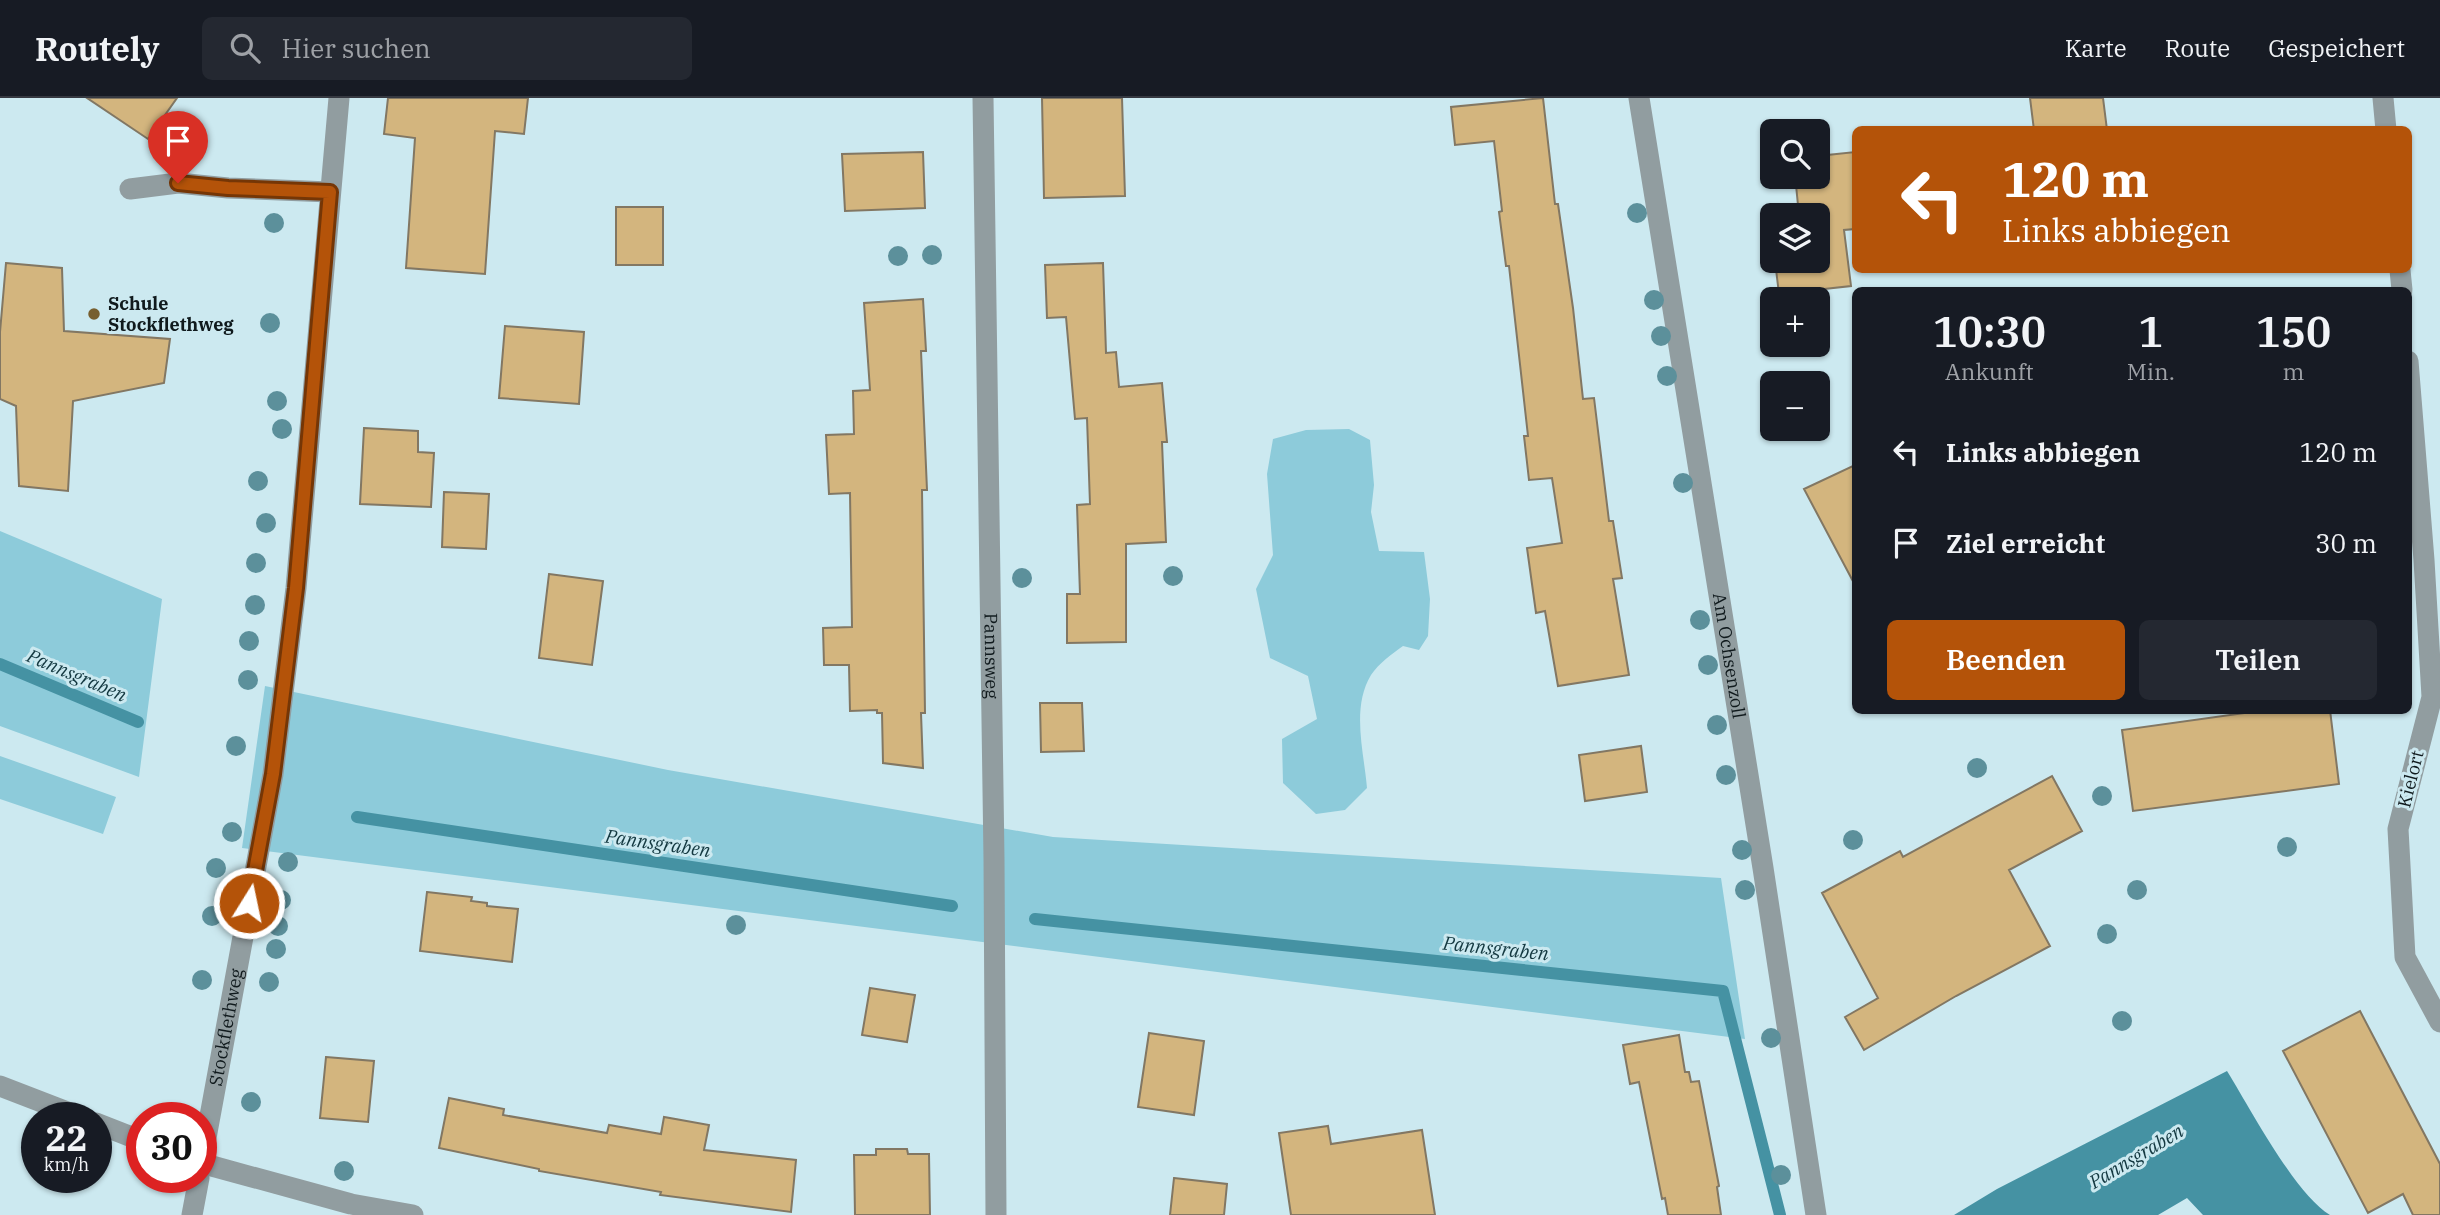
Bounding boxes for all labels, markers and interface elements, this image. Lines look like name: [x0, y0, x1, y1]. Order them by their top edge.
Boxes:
search box: [202, 17, 692, 80]
text: Routely: [35, 27, 160, 70]
icon: search: [226, 29, 264, 67]
text: Hier suchen: [282, 31, 431, 65]
text: Karte: [2065, 32, 2127, 64]
text: Route: [2165, 32, 2230, 64]
text: Gespeichert: [2268, 32, 2405, 64]
pin: [148, 111, 208, 183]
map controls: [1760, 119, 1830, 441]
button: search: [1760, 119, 1830, 189]
icon: arrive: [159, 122, 197, 160]
text: 120 m: [2002, 147, 2149, 210]
icon: left: [1887, 154, 1978, 245]
button: layers: [1760, 203, 1830, 273]
text: Links abbiegen: [2002, 209, 2231, 251]
button: +: [1760, 287, 1830, 357]
place label: Schule Stockflethweg: [108, 292, 234, 336]
text: 10:30: [1933, 304, 2046, 359]
text: 1: [2138, 304, 2163, 359]
text: 150: [2256, 304, 2331, 359]
marker: Schule Stockflethweg: [86, 306, 102, 322]
text: Ankunft: [1945, 356, 2034, 386]
text: Min.: [2127, 356, 2175, 386]
text: m: [2283, 356, 2304, 386]
button: −: [1760, 371, 1830, 441]
icon: left: [1887, 433, 1925, 471]
text: Links abbiegen: [1946, 435, 2141, 469]
text: 120 m: [2299, 435, 2377, 469]
icon: arrive: [1887, 524, 1925, 562]
text: Ziel erreicht: [1946, 526, 2105, 560]
text: 30 m: [2315, 526, 2377, 560]
street label: Am Ochsenzoll: [1708, 591, 1751, 720]
street label: Pannsweg: [979, 613, 1004, 699]
button: Beenden: [1887, 620, 2125, 700]
button: Teilen: [2139, 620, 2377, 700]
water label: Pannsgraben: [23, 643, 131, 707]
street label: Kielort: [2392, 748, 2429, 810]
water label: Pannsgraben: [603, 824, 712, 862]
position arrow: [212, 866, 286, 940]
water label: Pannsgraben: [1441, 930, 1550, 965]
street label: Stockflethweg: [204, 966, 248, 1088]
speed limit sign: 30: [126, 1102, 217, 1193]
text: 22: [45, 1115, 88, 1161]
water label: Pannsgraben: [2084, 1118, 2188, 1194]
text: km/h: [44, 1153, 89, 1176]

